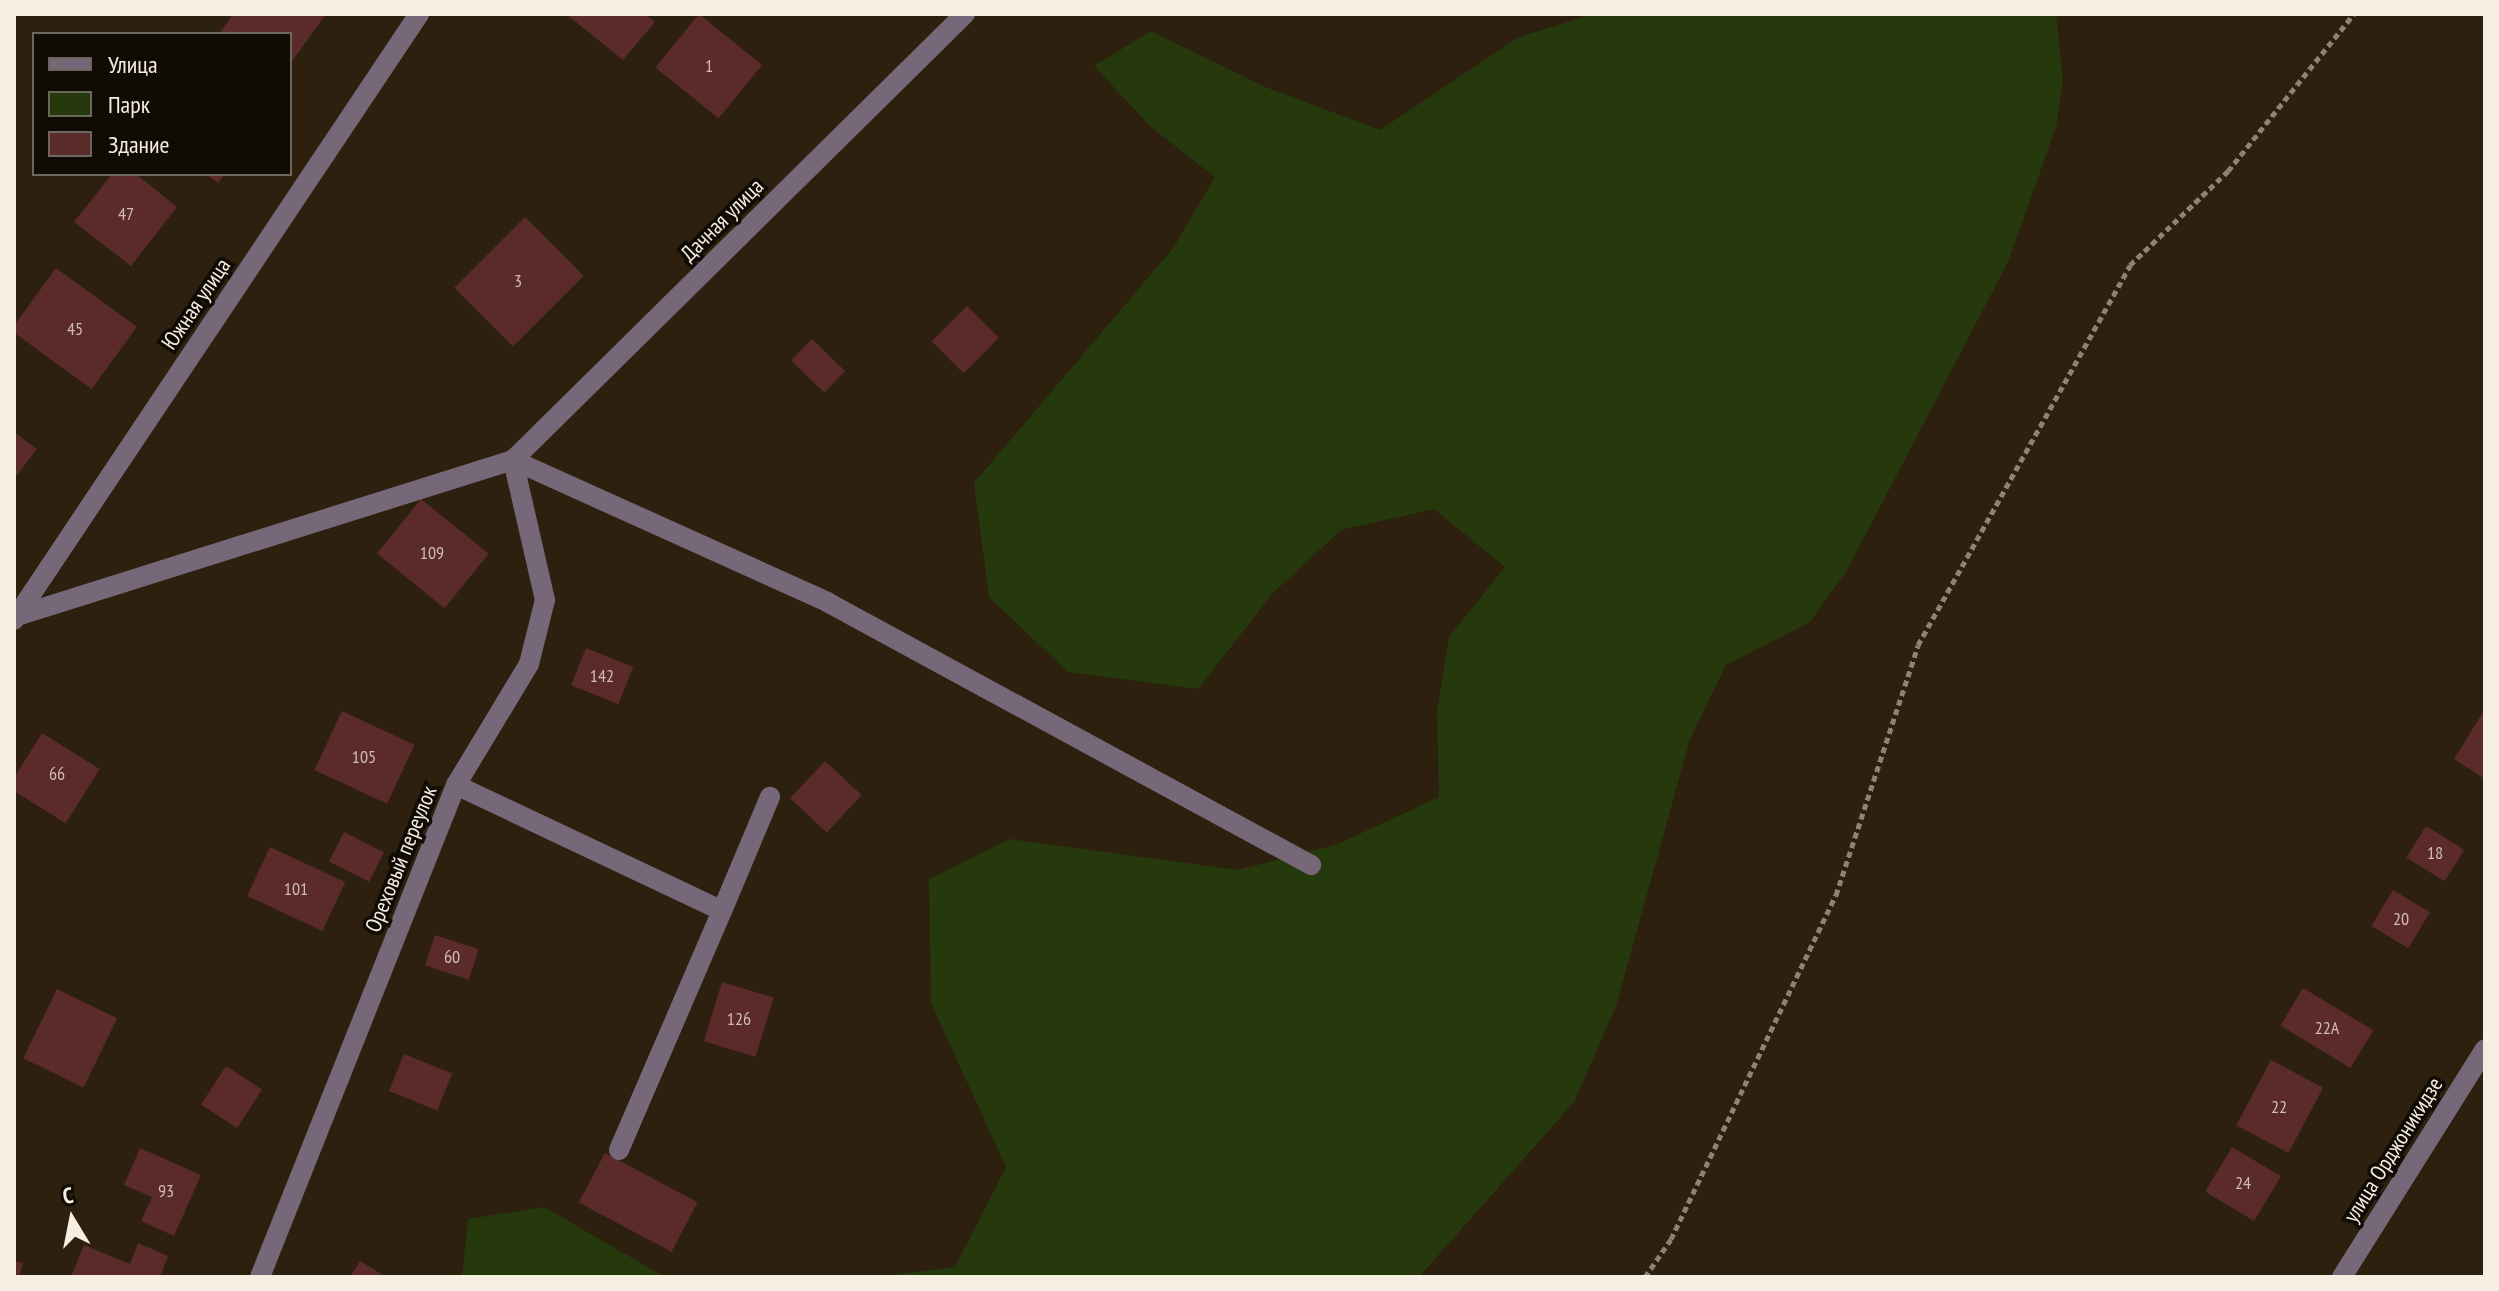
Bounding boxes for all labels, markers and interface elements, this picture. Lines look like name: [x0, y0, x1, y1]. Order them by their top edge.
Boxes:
legend: [32, 32, 292, 176]
text: Улица: [108, 49, 158, 80]
house number: 1: [705, 55, 713, 77]
text: Парк: [108, 89, 150, 120]
text: Здание: [108, 129, 169, 160]
street label: Дачная улица: [675, 173, 769, 267]
house number: 47: [118, 203, 134, 225]
street label: Южная улица: [156, 253, 236, 355]
house number: 3: [514, 270, 522, 292]
house number: 45: [67, 318, 83, 340]
house number: 109: [420, 542, 444, 564]
house number: 142: [590, 665, 614, 687]
house number: 105: [352, 746, 376, 768]
house number: 66: [49, 763, 65, 785]
street label: Ореховый переулок: [360, 782, 442, 936]
house number: 18: [2427, 842, 2443, 864]
house number: 101: [284, 878, 308, 900]
house number: 20: [2393, 908, 2409, 930]
house number: 60: [444, 946, 460, 968]
house number: 126: [727, 1008, 751, 1030]
house number: 22А: [2315, 1017, 2339, 1039]
street label: улица Орджоникидзе: [2338, 1073, 2448, 1227]
house number: 22: [2271, 1096, 2287, 1118]
house number: 24: [2235, 1172, 2251, 1194]
north arrow: [32, 1179, 112, 1259]
house number: 93: [158, 1180, 174, 1202]
text: С: [60, 1181, 75, 1210]

